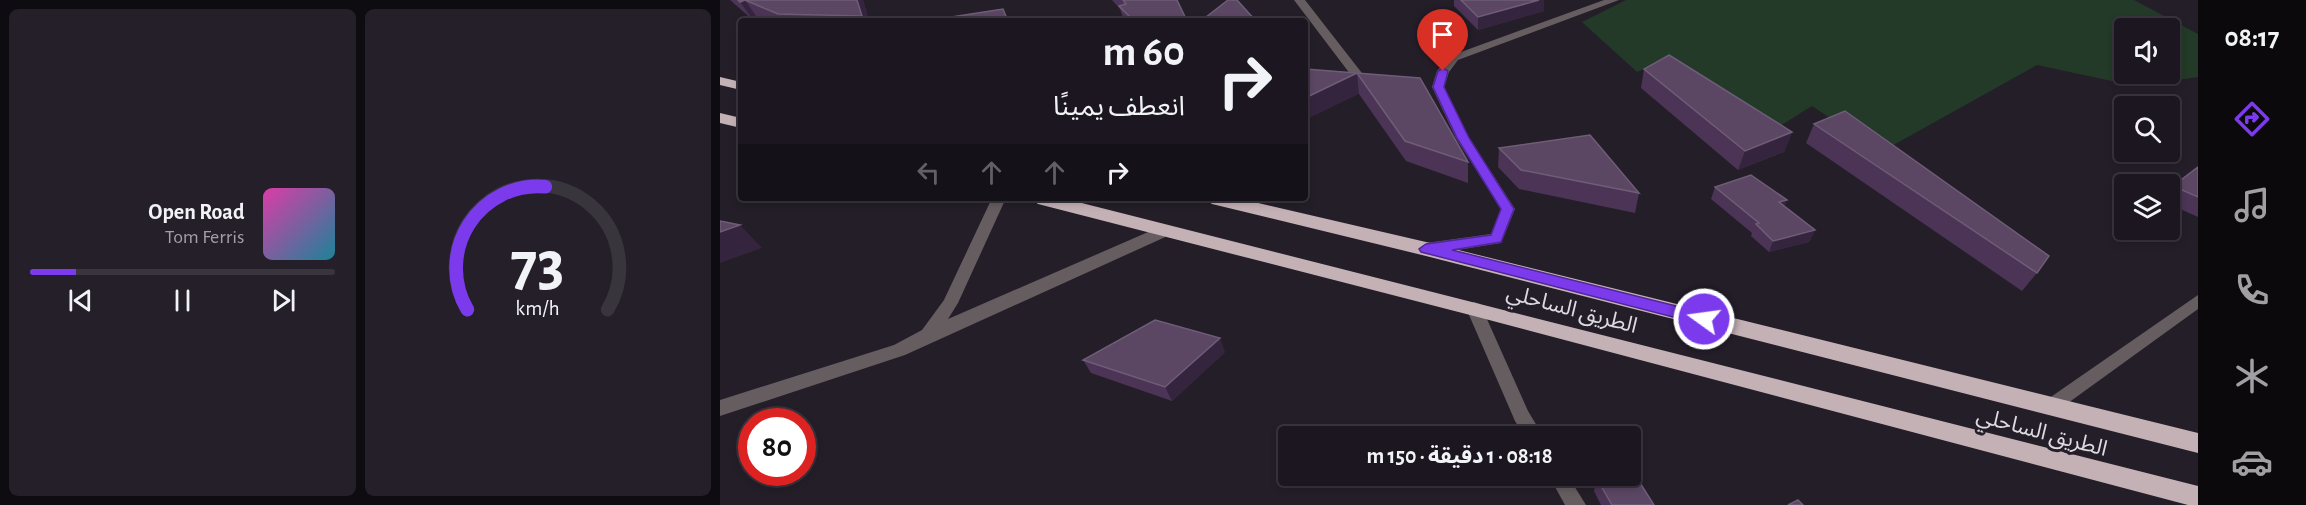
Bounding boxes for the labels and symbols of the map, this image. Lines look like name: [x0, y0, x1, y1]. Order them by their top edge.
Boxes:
pin: [1417, 9, 1468, 71]
street label: الطريق الساحلي: [1503, 281, 1640, 342]
position arrow: [1672, 287, 1736, 351]
street label: الطريق الساحلي: [1973, 404, 2110, 465]
speed limit sign: 80: [738, 408, 816, 486]

